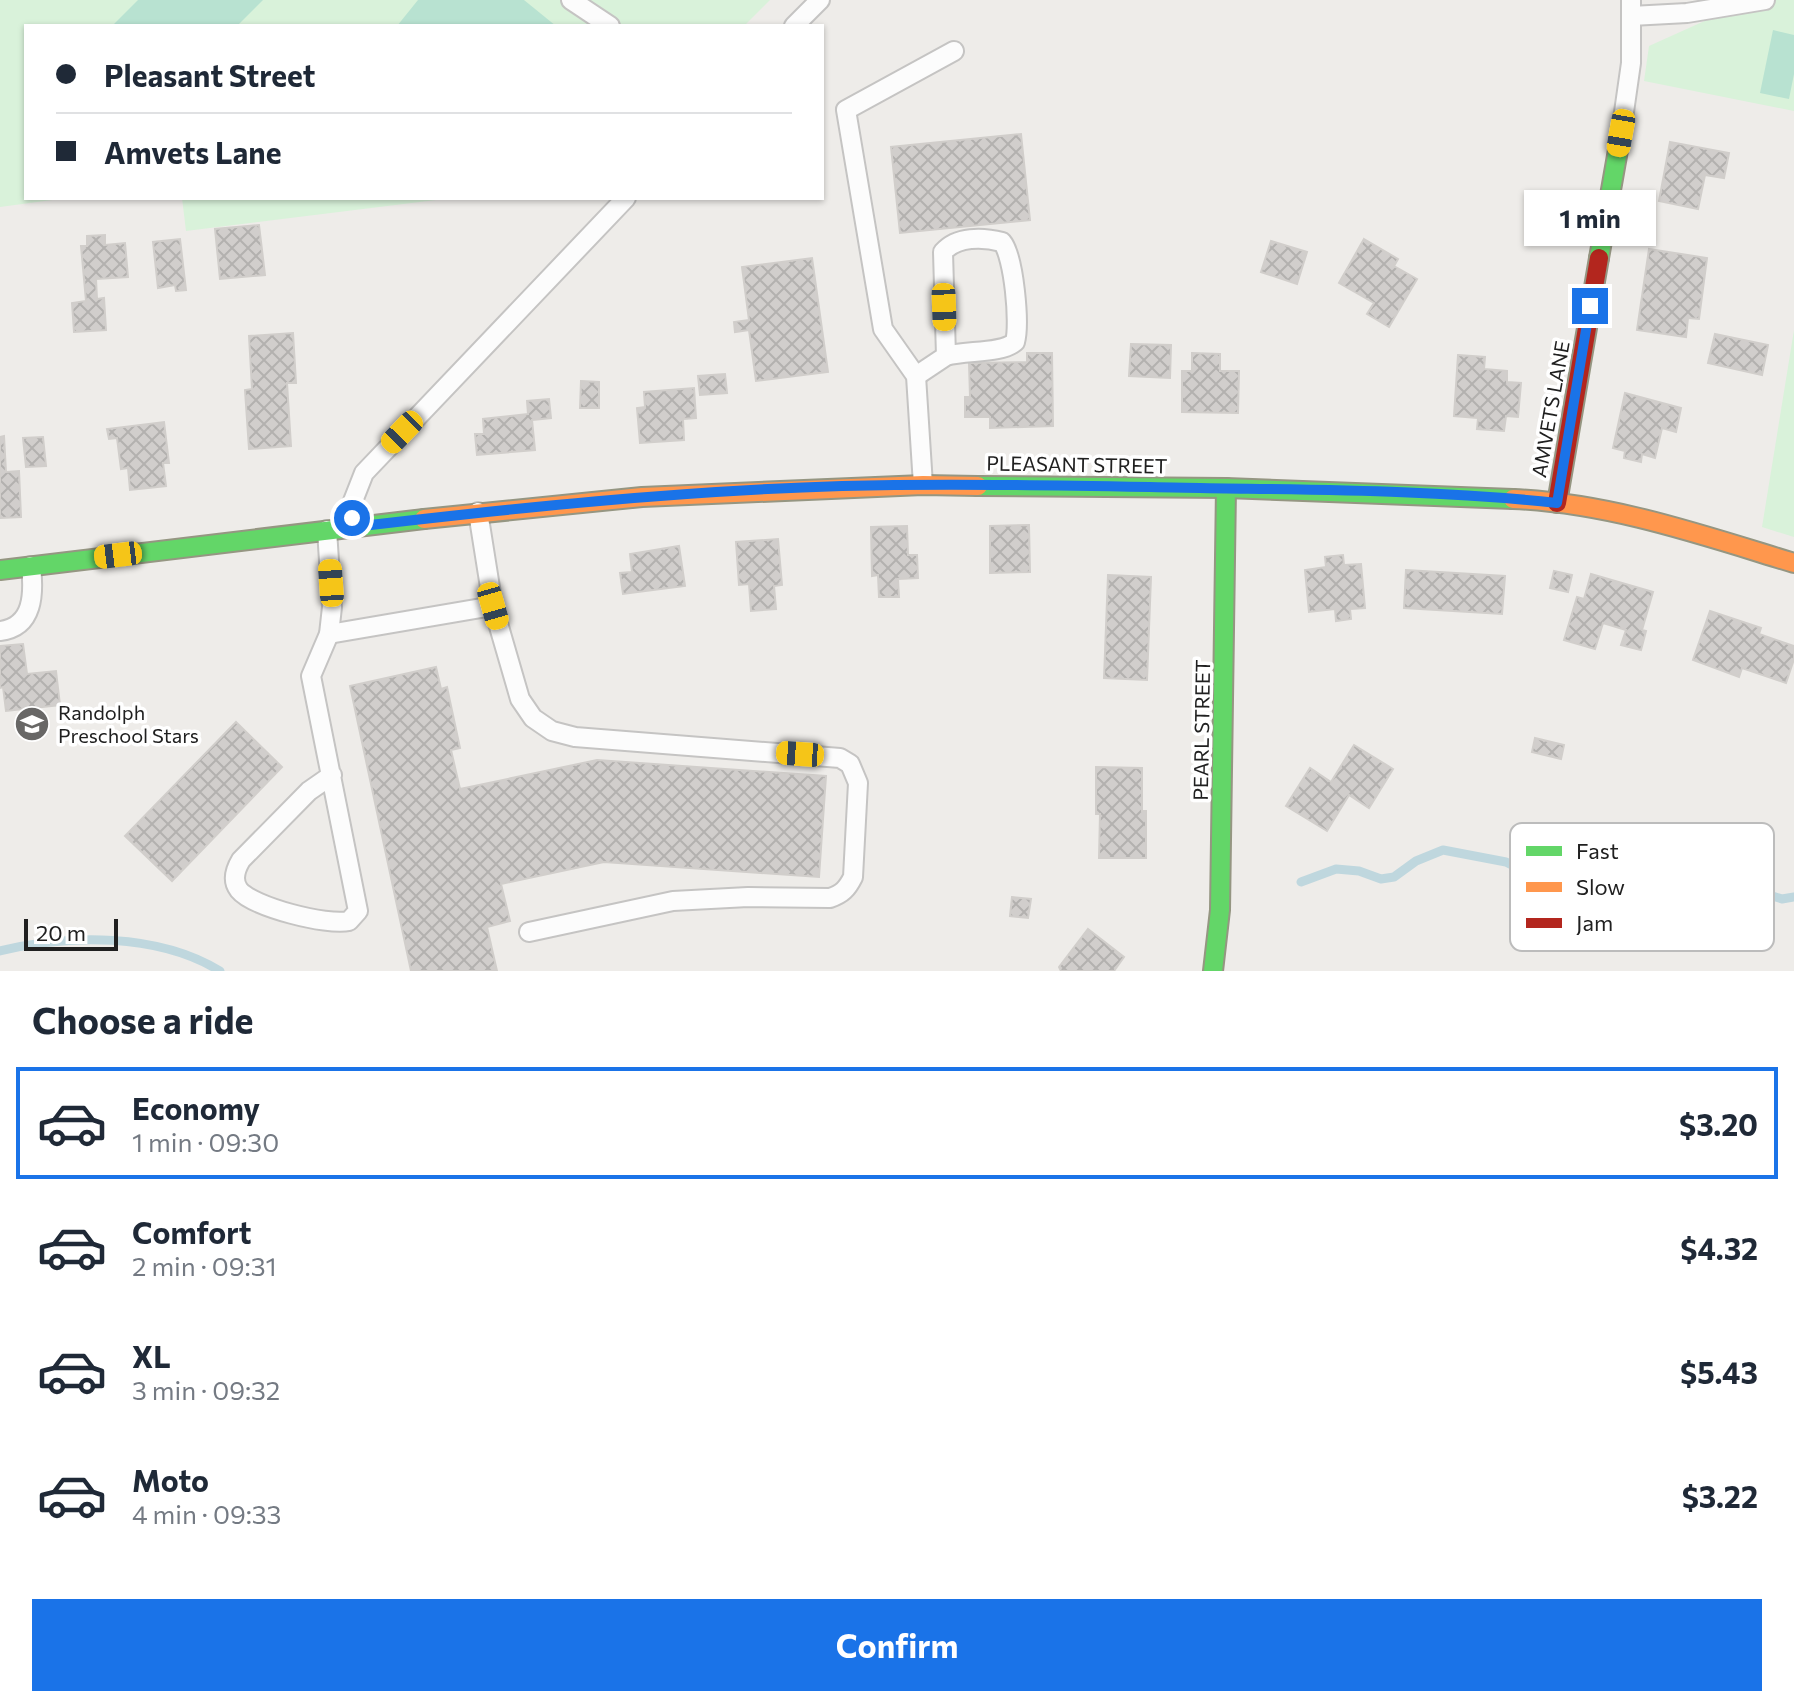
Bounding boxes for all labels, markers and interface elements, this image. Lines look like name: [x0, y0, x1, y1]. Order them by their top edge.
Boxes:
text: Pleasant Street: [104, 56, 315, 93]
car: [1605, 107, 1637, 159]
text: Amvets Lane: [104, 133, 281, 170]
callout: 1 min: [1524, 190, 1656, 246]
text: 1 min: [1559, 202, 1621, 233]
car: [931, 283, 957, 331]
route end: [1572, 288, 1608, 324]
street label: AMVETS LANE: [1526, 339, 1574, 479]
car: [377, 406, 427, 458]
street label: PLEASANT STREET: [986, 450, 1168, 478]
route start: [334, 500, 370, 536]
car: [93, 540, 143, 570]
car: [317, 558, 345, 608]
car: [475, 580, 511, 632]
street label: PEARL STREET: [1188, 659, 1214, 801]
place label: Randolph Preschool Stars: [58, 700, 199, 747]
school or university icon: Randolph Preschool Stars: [13, 705, 51, 743]
car: [775, 740, 825, 768]
legend: [1510, 823, 1774, 951]
text: Fast: [1576, 837, 1619, 864]
text: Slow: [1576, 873, 1625, 900]
text: Jam: [1576, 909, 1613, 936]
scale bar: [24, 915, 118, 951]
text: 20 m: [36, 919, 86, 946]
text: Choose a ride: [32, 997, 253, 1041]
icon: car: [36, 1087, 108, 1159]
text: Economy: [132, 1089, 260, 1126]
text: $3.20: [1679, 1105, 1758, 1142]
text: 1 min · 09:30: [132, 1126, 279, 1157]
icon: car: [36, 1211, 108, 1283]
text: Comfort: [132, 1213, 251, 1250]
text: $4.32: [1680, 1229, 1758, 1266]
text: 2 min · 09:31: [132, 1250, 277, 1281]
icon: car: [36, 1335, 108, 1407]
text: XL: [132, 1337, 171, 1374]
text: $5.43: [1680, 1353, 1758, 1390]
text: 3 min · 09:32: [132, 1374, 280, 1405]
icon: car: [36, 1459, 108, 1531]
text: Moto: [132, 1461, 209, 1498]
text: $3.22: [1682, 1477, 1758, 1514]
text: 4 min · 09:33: [132, 1498, 281, 1529]
button: Confirm: [32, 1599, 1762, 1691]

